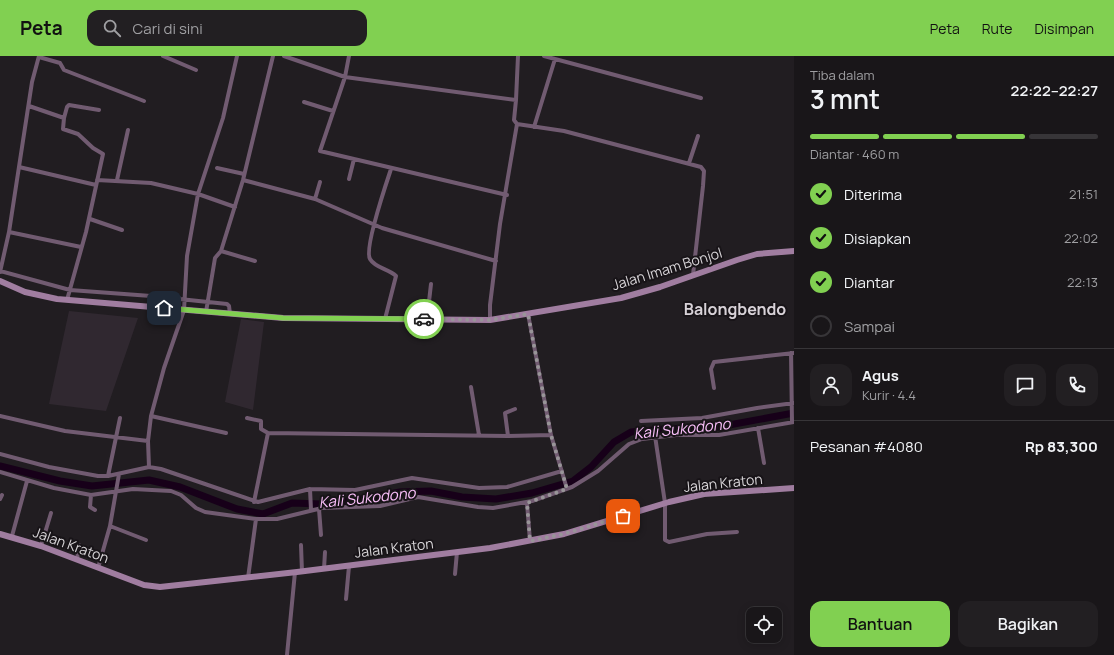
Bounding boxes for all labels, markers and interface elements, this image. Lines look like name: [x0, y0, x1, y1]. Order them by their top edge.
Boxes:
search box: [87, 10, 367, 46]
text: Peta: [20, 15, 63, 41]
icon: search: [101, 17, 123, 39]
text: Cari di sini: [133, 18, 203, 39]
text: Peta: [930, 19, 960, 38]
text: Rute: [982, 19, 1012, 38]
text: Disimpan: [1034, 19, 1094, 38]
text: Tiba dalam: [810, 66, 875, 84]
text: 22:22–22:27: [1011, 80, 1098, 101]
text: 3 mnt: [810, 81, 880, 117]
text: Diantar · 460 m: [810, 145, 899, 163]
icon: check: [810, 183, 832, 205]
text: Diterima: [844, 184, 902, 205]
text: 21:51: [1069, 185, 1098, 203]
icon: check: [810, 227, 832, 249]
text: Disiapkan: [844, 228, 911, 249]
text: 22:02: [1064, 229, 1098, 247]
street label: Jalan Imam Bonjol: [609, 243, 724, 294]
icon: check: [810, 271, 832, 293]
text: Diantar: [844, 272, 895, 293]
text: 22:13: [1067, 273, 1098, 291]
pin: [147, 291, 181, 325]
icon: home: [153, 297, 175, 319]
district label: Balongbendo: [684, 298, 786, 320]
courier: [404, 299, 444, 339]
icon: car: [413, 308, 435, 330]
text: Sampai: [844, 316, 895, 337]
button: person: [810, 364, 852, 406]
button: chat: [1004, 364, 1046, 406]
button: phone: [1056, 364, 1098, 406]
text: Agus: [862, 365, 899, 386]
text: Kurir · 4.4: [862, 386, 916, 404]
water label: Kali Sukodono: [633, 413, 732, 444]
text: Pesanan #4080: [810, 436, 923, 457]
text: Rp 83,300: [1025, 436, 1098, 457]
street label: Jalan Kraton: [683, 469, 763, 496]
water label: Kali Sukodono: [318, 482, 417, 513]
pin: [606, 499, 640, 533]
icon: bag: [612, 505, 634, 527]
street label: Jalan Kraton: [31, 522, 112, 567]
street label: Jalan Kraton: [353, 533, 434, 562]
button: Bantuan: [810, 601, 950, 647]
button: Bagikan: [958, 601, 1098, 647]
map controls: [746, 607, 782, 643]
button: locate: [746, 607, 782, 643]

